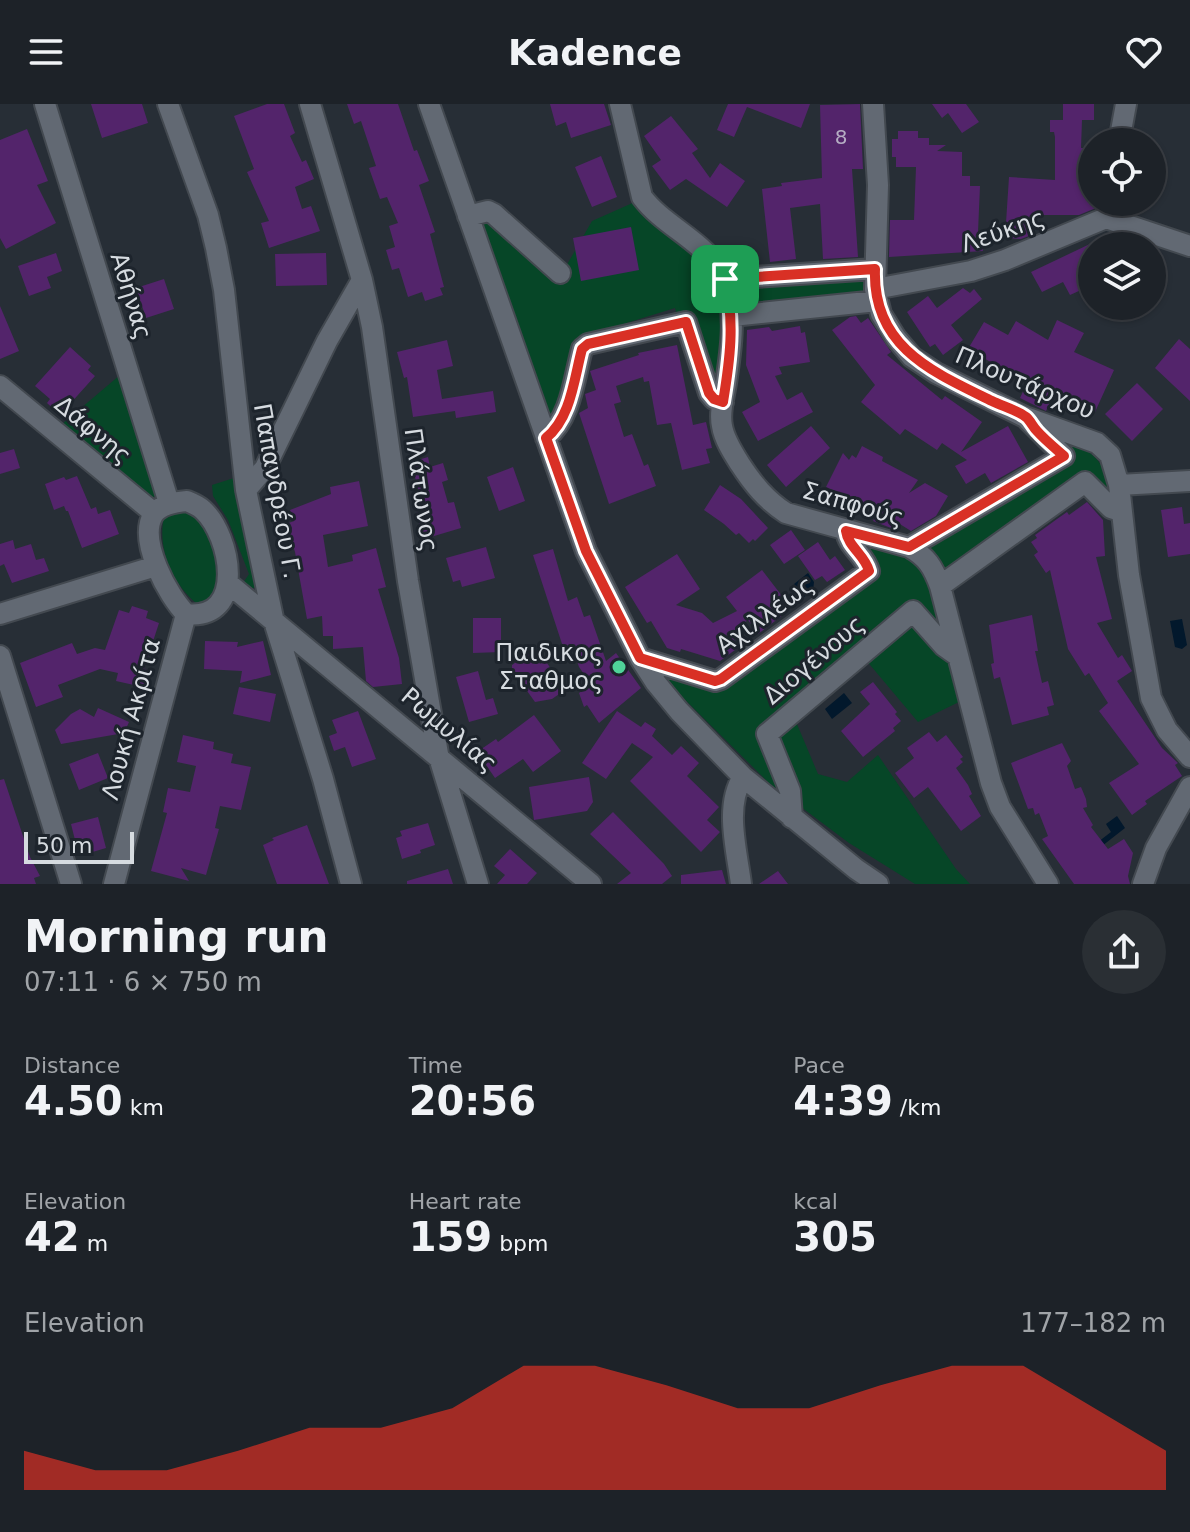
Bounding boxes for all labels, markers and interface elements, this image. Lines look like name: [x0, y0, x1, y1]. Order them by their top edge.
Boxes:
icon: menu: [24, 30, 68, 74]
icon: heart: [1122, 30, 1166, 74]
text: Kadence: [508, 32, 682, 73]
house number: 8: [835, 125, 847, 149]
map controls: [1078, 128, 1166, 320]
button: locate: [1078, 128, 1166, 216]
street label: Λεύκης: [957, 204, 1049, 258]
button: layers: [1078, 232, 1166, 320]
pin: [691, 245, 759, 313]
street label: Αθήνας: [105, 249, 157, 343]
icon: arrive: [703, 257, 747, 301]
street label: Πλουτάρχου: [951, 341, 1099, 425]
street label: Δάφνης: [49, 390, 137, 470]
street label: Παπανδρέου Γ.: [248, 401, 306, 581]
street label: Πλάτωνος: [398, 426, 444, 554]
street label: Σαπφούς: [799, 476, 907, 532]
street label: Αχιλλέως: [711, 570, 819, 660]
street label: Διογένους: [758, 610, 870, 710]
street label: Λουκή Ακρίτα: [96, 635, 166, 803]
place label: Παιδικος Σταθμος: [495, 639, 603, 695]
marker: Παιδικος Σταθμος: [610, 658, 628, 676]
street label: Ρωμυλίας: [396, 682, 502, 778]
scale bar: [24, 828, 134, 864]
text: 50 m: [36, 833, 92, 858]
button: share: [1082, 910, 1166, 994]
text: Morning run: [24, 911, 329, 962]
text: 07:11 · 6 × 750 m: [24, 967, 262, 997]
text: Distance: [24, 1053, 120, 1078]
text: Time: [409, 1053, 463, 1078]
text: Pace: [793, 1053, 845, 1078]
text: 4.50: [24, 1078, 123, 1124]
text: 20:56: [409, 1078, 536, 1124]
text: 4:39: [793, 1078, 893, 1124]
text: km: [123, 1095, 164, 1120]
text: /km: [893, 1095, 941, 1120]
text: Elevation: [24, 1189, 126, 1214]
text: Heart rate: [409, 1189, 522, 1214]
text: kcal: [793, 1189, 838, 1214]
text: 42: [24, 1214, 80, 1260]
text: 159: [409, 1214, 492, 1260]
text: 305: [793, 1214, 877, 1260]
text: m: [80, 1231, 108, 1256]
text: bpm: [492, 1231, 549, 1256]
text: Elevation: [24, 1308, 145, 1338]
text: 177–182 m: [1020, 1308, 1166, 1338]

